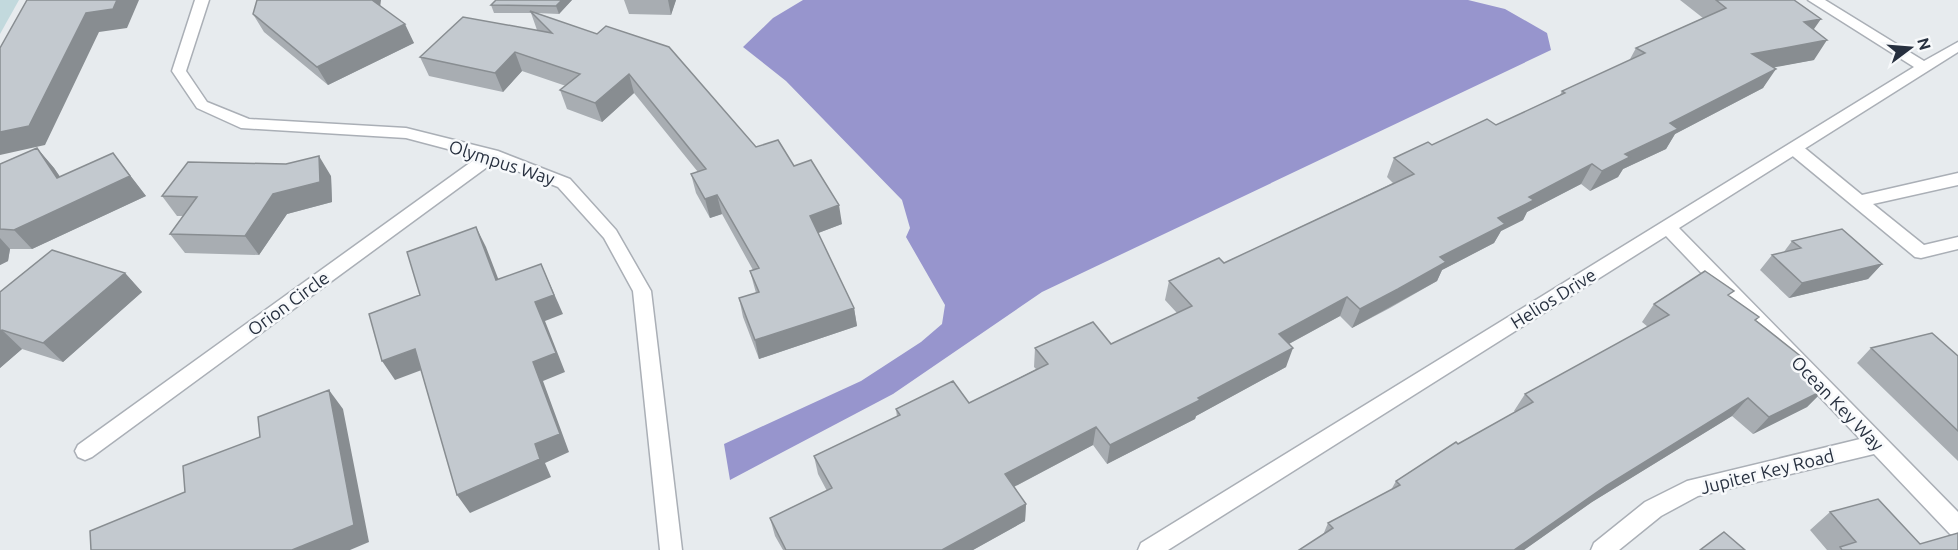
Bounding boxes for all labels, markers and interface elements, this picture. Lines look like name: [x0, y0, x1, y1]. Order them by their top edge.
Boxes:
north arrow: [1880, 18, 1940, 78]
text: N: [1914, 36, 1935, 52]
street label: Olympus Way: [447, 136, 558, 189]
street label: Helios Drive: [1507, 264, 1599, 332]
street label: Orion Circle: [244, 267, 332, 339]
street label: Ocean Key Way: [1788, 352, 1888, 455]
street label: Jupiter Key Road: [1698, 445, 1836, 497]

